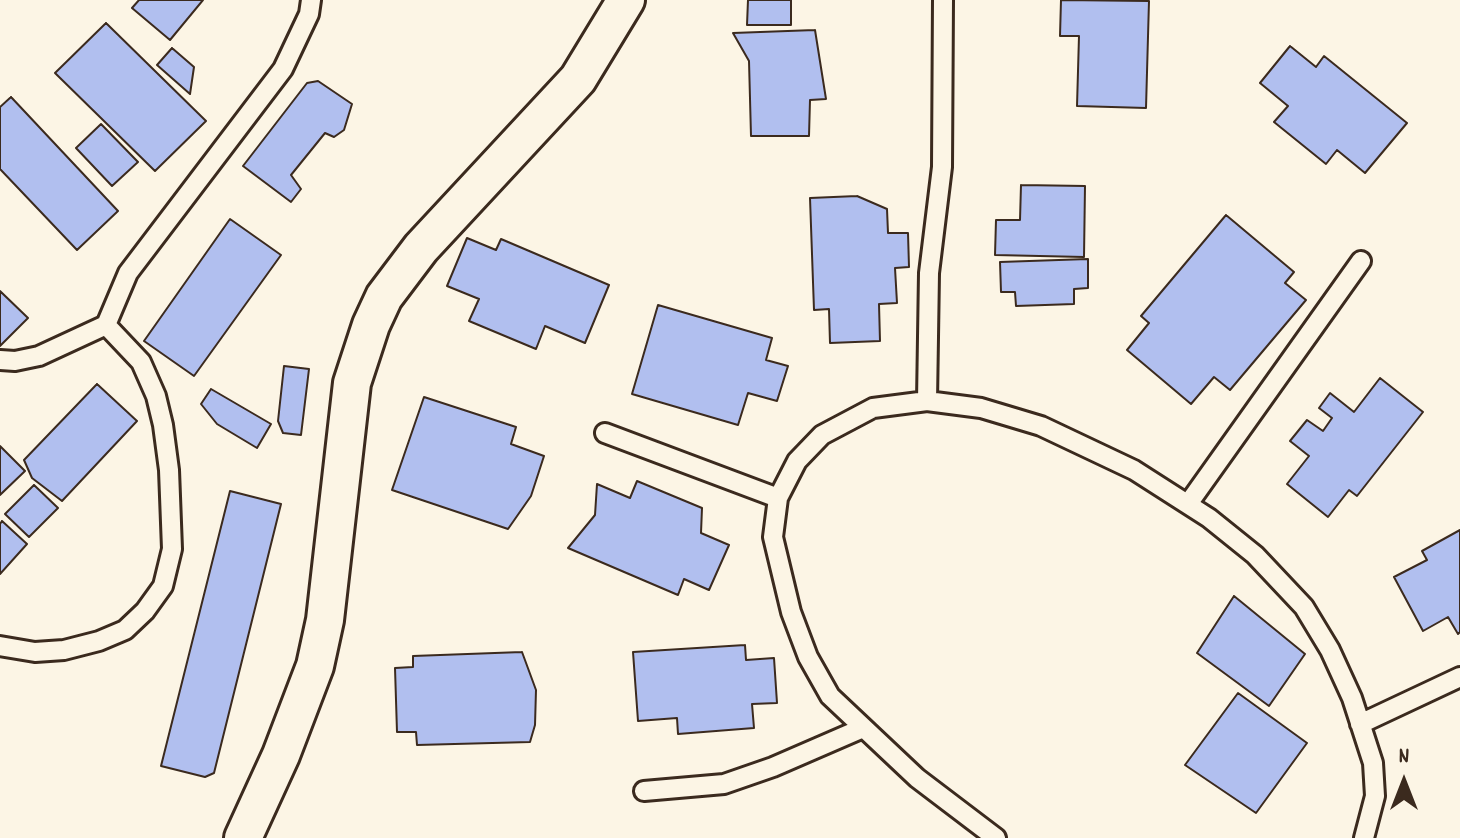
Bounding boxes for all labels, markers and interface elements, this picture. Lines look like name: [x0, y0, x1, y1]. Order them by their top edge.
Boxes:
north arrow: [1364, 742, 1444, 822]
text: N: [1399, 742, 1409, 773]

